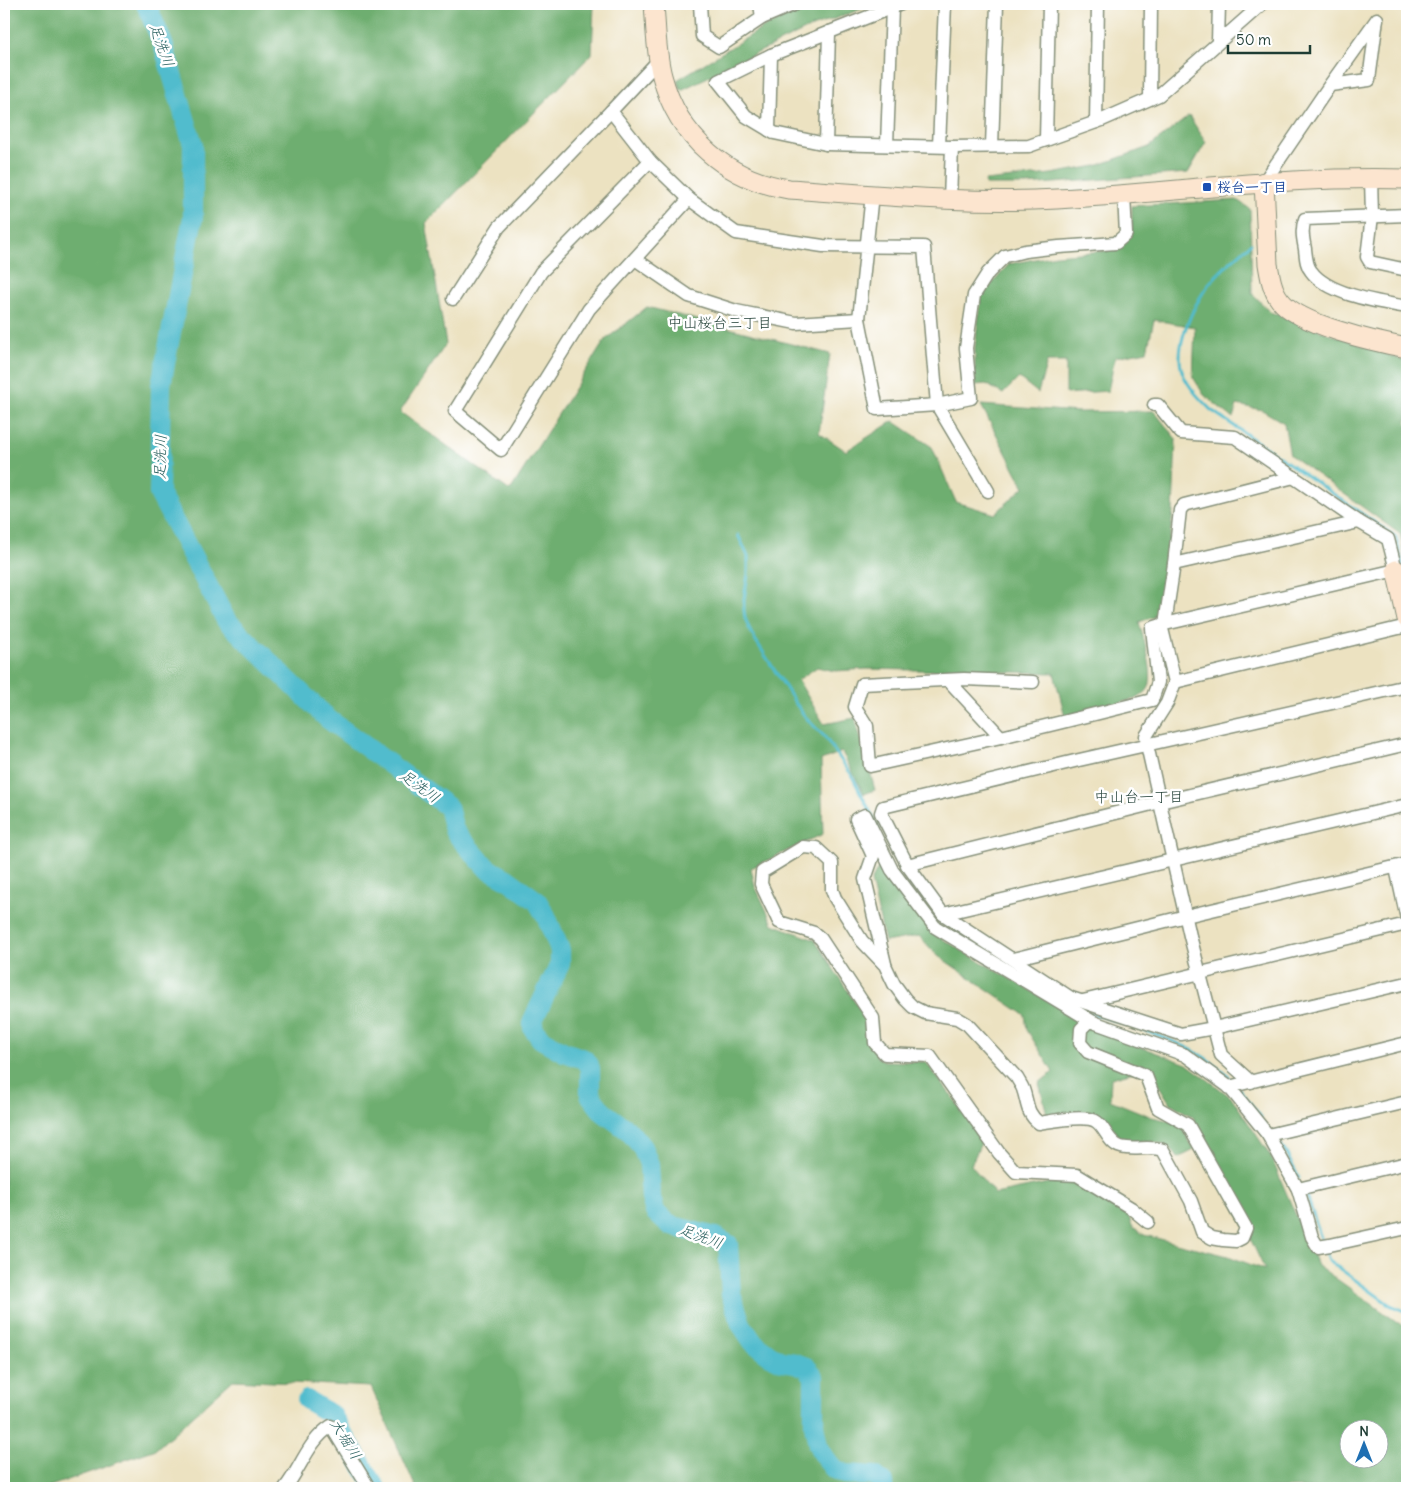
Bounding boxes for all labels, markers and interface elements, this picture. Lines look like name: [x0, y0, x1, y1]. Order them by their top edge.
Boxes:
water label: 足洗川: [145, 21, 179, 69]
scale bar: [1228, 22, 1311, 54]
text: 50 m: [1236, 30, 1271, 49]
place label: 桜台一丁目: [1217, 178, 1287, 196]
marker: 桜台一丁目: [1201, 181, 1213, 193]
district label: 中山桜台三丁目: [667, 313, 773, 332]
water label: 足洗川: [150, 434, 170, 480]
water label: 足洗川: [396, 765, 444, 807]
district label: 中山台一丁目: [1094, 787, 1184, 806]
water label: 足洗川: [677, 1219, 725, 1253]
water label: 大堀川: [326, 1415, 366, 1463]
north arrow: [1338, 1420, 1388, 1470]
text: N: [1359, 1422, 1369, 1440]

